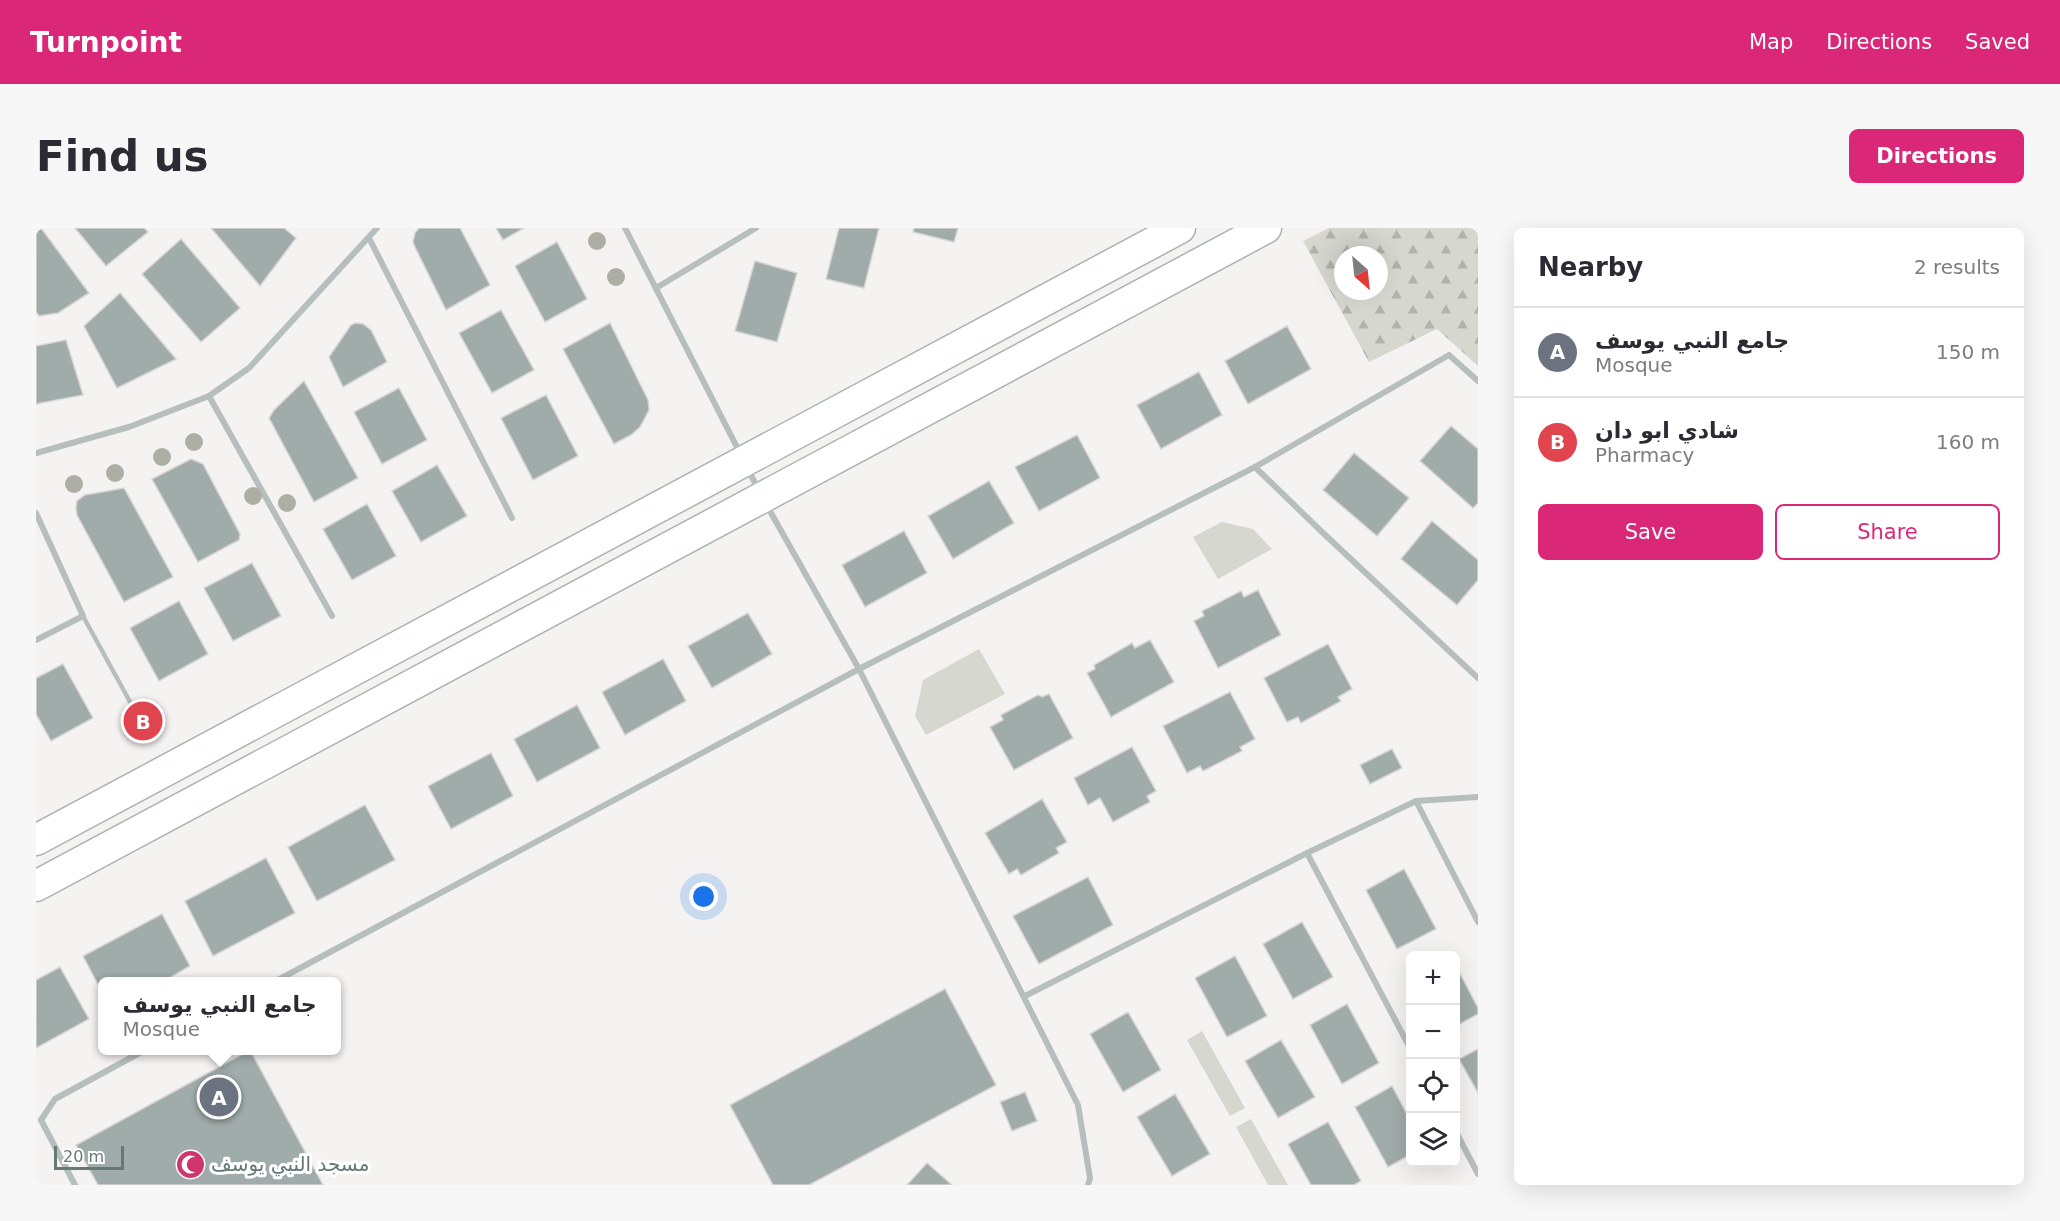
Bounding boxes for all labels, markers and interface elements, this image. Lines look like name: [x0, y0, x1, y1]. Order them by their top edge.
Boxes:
text: Turnpoint: [30, 26, 182, 59]
text: Map: [1749, 30, 1793, 54]
text: Directions: [1826, 30, 1932, 54]
text: Saved: [1965, 30, 2030, 54]
button: Directions: [1849, 129, 2024, 183]
text: Find us: [36, 132, 209, 181]
north arrow: [1334, 246, 1388, 300]
text: Nearby: [1538, 252, 1643, 282]
text: 2 results: [1914, 255, 2000, 279]
text: جامع النبي يوسف: [1595, 328, 1789, 353]
text: A: [1550, 340, 1565, 364]
text: 150 m: [1936, 340, 2000, 364]
text: Mosque: [1595, 353, 1673, 377]
text: شادي ابو دان: [1595, 418, 1739, 443]
text: B: [1550, 430, 1565, 454]
text: 160 m: [1936, 430, 2000, 454]
text: Pharmacy: [1595, 443, 1694, 467]
button: Save: [1538, 504, 1763, 560]
button: Share: [1775, 504, 2000, 560]
pin: B: [124, 698, 162, 744]
your location: [689, 882, 718, 911]
map controls: [1406, 951, 1460, 1167]
button: +: [1406, 951, 1460, 1005]
popup: [98, 977, 341, 1055]
text: جامع النبي يوسف: [123, 992, 317, 1017]
button: −: [1406, 1005, 1460, 1059]
text: Mosque: [123, 1017, 200, 1041]
button: locate: [1406, 1059, 1460, 1113]
pin: A: [200, 1074, 238, 1120]
button: layers: [1406, 1113, 1460, 1167]
scale bar: [54, 1143, 124, 1170]
text: 20 m: [63, 1147, 104, 1166]
mosque icon: مسجد النبي يوسف: [174, 1148, 206, 1180]
place label: مسجد النبي يوسف: [211, 1152, 369, 1177]

